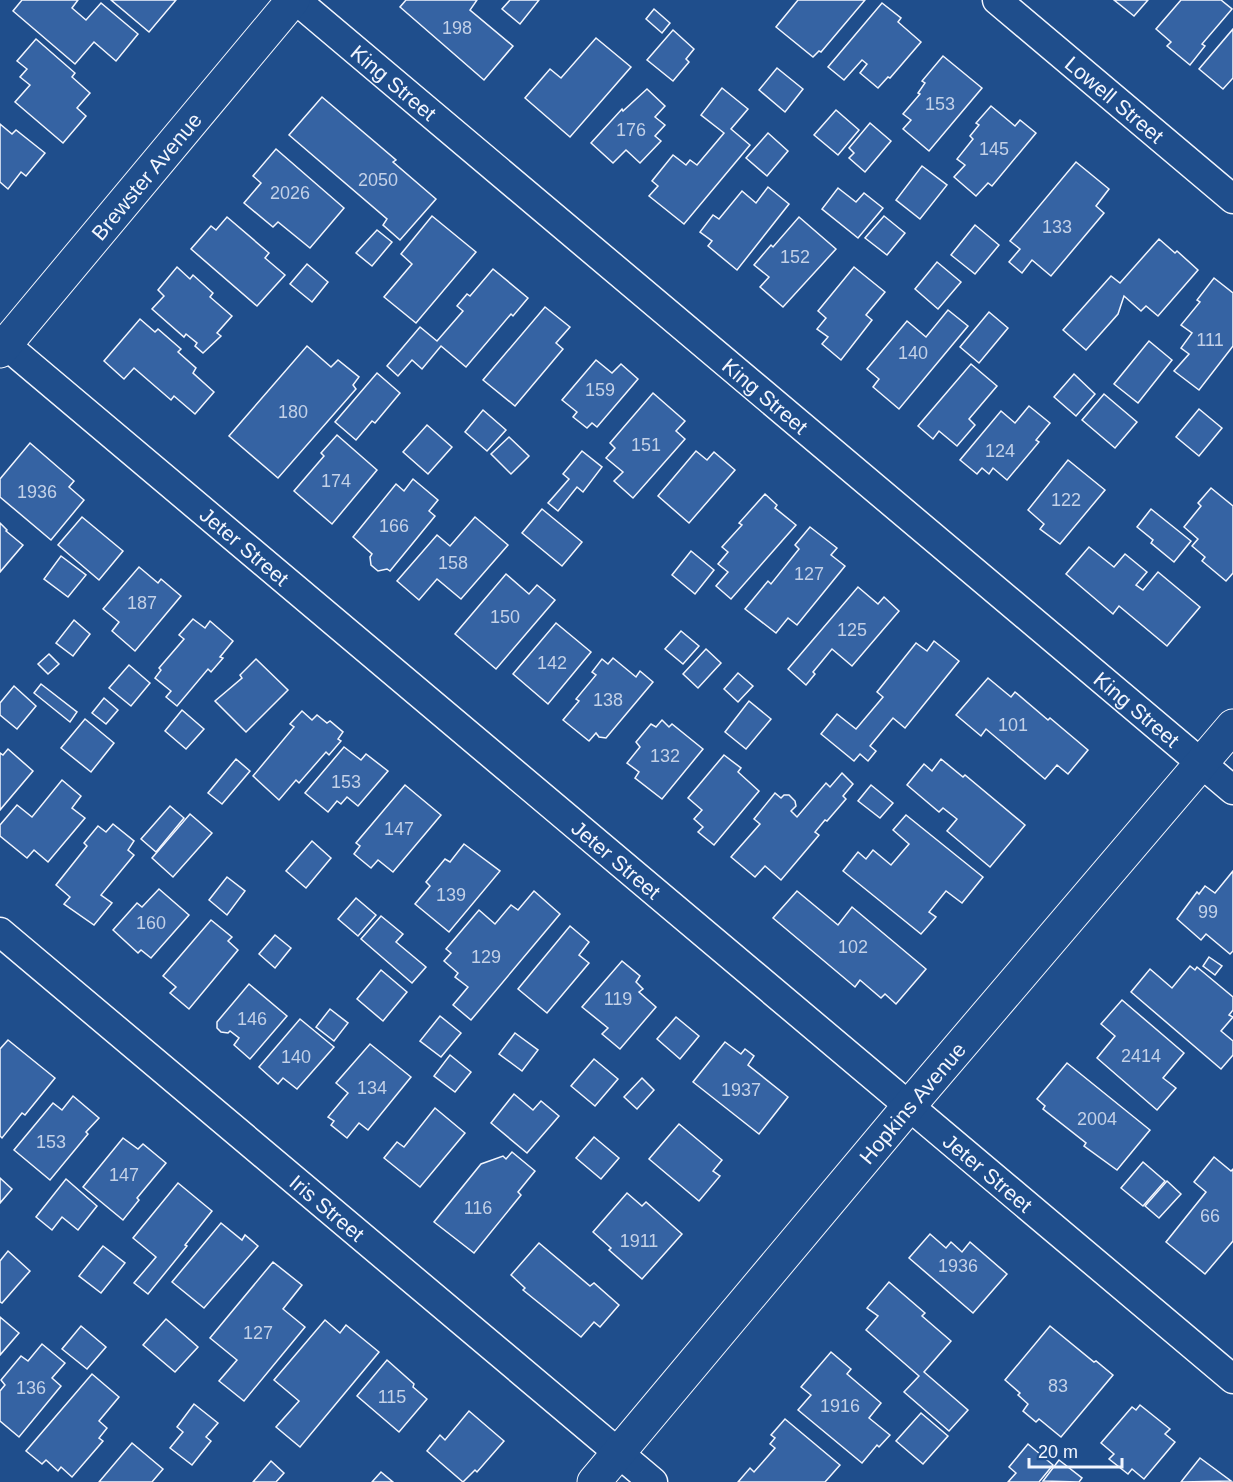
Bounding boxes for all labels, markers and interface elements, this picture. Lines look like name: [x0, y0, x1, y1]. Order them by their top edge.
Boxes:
house number: 198: [442, 18, 472, 38]
street label: King Street: [347, 40, 441, 125]
street label: Lowell Street: [1061, 51, 1169, 147]
house number: 153: [925, 94, 955, 114]
street label: Brewster Avenue: [87, 108, 206, 244]
house number: 176: [616, 120, 646, 140]
house number: 145: [979, 139, 1009, 159]
house number: 2050: [358, 170, 398, 190]
house number: 2026: [270, 183, 310, 203]
house number: 133: [1042, 217, 1072, 237]
house number: 152: [780, 247, 810, 267]
house number: 111: [1196, 330, 1224, 350]
house number: 140: [898, 343, 928, 363]
street label: King Street: [718, 353, 813, 438]
house number: 159: [585, 380, 615, 400]
house number: 180: [278, 402, 308, 422]
house number: 151: [631, 435, 661, 455]
house number: 124: [985, 441, 1015, 461]
house number: 174: [321, 471, 351, 491]
house number: 1936: [17, 482, 57, 502]
house number: 122: [1051, 490, 1081, 510]
street label: Jeter Street: [196, 502, 294, 590]
house number: 166: [379, 516, 409, 536]
house number: 158: [438, 553, 468, 573]
house number: 127: [794, 564, 824, 584]
house number: 187: [127, 593, 157, 613]
house number: 150: [490, 607, 520, 627]
house number: 125: [837, 620, 867, 640]
house number: 142: [537, 653, 567, 673]
street label: King Street: [1090, 667, 1184, 751]
house number: 138: [593, 690, 623, 710]
house number: 101: [998, 715, 1028, 735]
house number: 132: [650, 746, 680, 766]
house number: 153: [331, 772, 361, 792]
street label: Jeter Street: [567, 816, 665, 903]
house number: 147: [384, 819, 414, 839]
house number: 139: [436, 885, 466, 905]
house number: 99: [1198, 902, 1218, 922]
house number: 160: [136, 913, 166, 933]
house number: 102: [838, 937, 868, 957]
house number: 129: [471, 947, 501, 967]
house number: 119: [604, 989, 632, 1009]
house number: 146: [237, 1009, 267, 1029]
street label: Hopkins Avenue: [854, 1037, 970, 1168]
house number: 2414: [1121, 1046, 1161, 1066]
house number: 140: [281, 1047, 311, 1067]
house number: 134: [357, 1078, 387, 1098]
house number: 1937: [721, 1080, 761, 1100]
house number: 2004: [1077, 1109, 1117, 1129]
street label: Jeter Street: [939, 1129, 1037, 1216]
house number: 153: [36, 1132, 66, 1152]
house number: 147: [109, 1165, 139, 1185]
street label: Iris Street: [286, 1170, 369, 1246]
house number: 116: [464, 1198, 492, 1218]
house number: 66: [1200, 1206, 1220, 1226]
house number: 1911: [620, 1231, 658, 1251]
house number: 1936: [938, 1256, 978, 1276]
house number: 127: [243, 1323, 273, 1343]
house number: 83: [1048, 1376, 1068, 1396]
house number: 136: [16, 1378, 46, 1398]
house number: 115: [378, 1387, 406, 1407]
house number: 1916: [820, 1396, 860, 1416]
scale bar: [1029, 1431, 1122, 1469]
text: 20 m: [1038, 1442, 1078, 1462]

